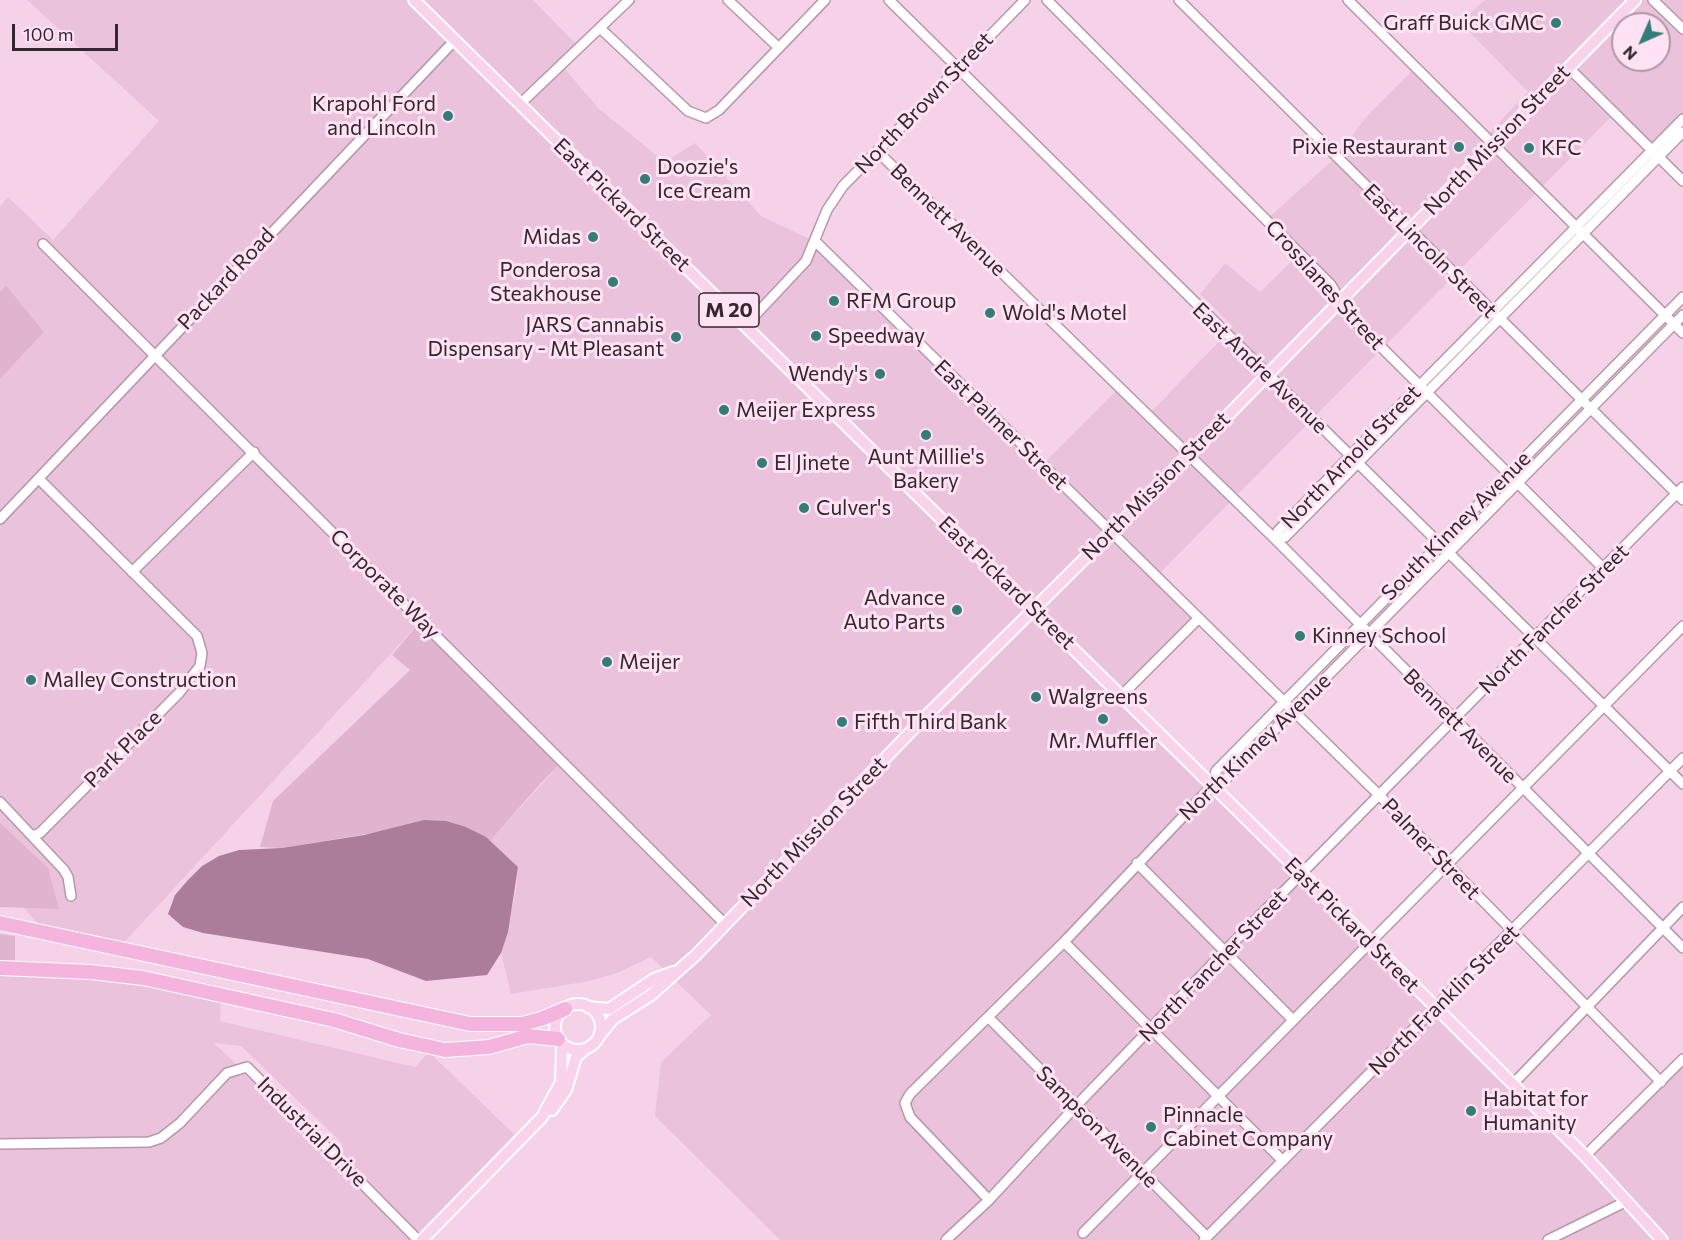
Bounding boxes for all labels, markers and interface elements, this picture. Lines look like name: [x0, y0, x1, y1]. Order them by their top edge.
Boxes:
place label: Graff Buick GMC: [1383, 10, 1544, 36]
scale bar: [15, 12, 122, 50]
north arrow: [1611, 12, 1671, 72]
marker: Graff Buick GMC: [1549, 16, 1563, 30]
text: 100 m: [23, 23, 73, 45]
street label: North Brown Street: [850, 27, 998, 179]
text: N: [1618, 43, 1640, 65]
street label: North Mission Street: [1419, 60, 1575, 220]
place label: Krapohl Ford and Lincoln: [312, 91, 436, 141]
marker: Krapohl Ford and Lincoln: [441, 109, 455, 123]
street label: East Pickard Street: [548, 133, 696, 277]
place label: Pixie Restaurant: [1292, 134, 1447, 160]
place label: KFC: [1541, 135, 1582, 161]
marker: Pixie Restaurant: [1452, 140, 1466, 154]
marker: KFC: [1522, 141, 1536, 155]
place label: Doozie's Ice Cream: [657, 154, 751, 204]
street label: Bennett Avenue: [885, 159, 1011, 281]
marker: Doozie's Ice Cream: [638, 172, 652, 186]
street label: East Lincoln Street: [1358, 179, 1502, 323]
street label: Crosslanes Street: [1260, 215, 1390, 355]
street label: Packard Road: [172, 223, 280, 335]
place label: Midas: [523, 224, 581, 250]
marker: Midas: [586, 230, 600, 244]
place label: Ponderosa Steakhouse: [490, 257, 601, 307]
marker: Ponderosa Steakhouse: [606, 275, 620, 289]
place label: RFM Group: [846, 288, 956, 314]
road number: M 20: [699, 293, 759, 327]
marker: RFM Group: [827, 294, 841, 308]
street label: East Andre Avenue: [1187, 297, 1333, 439]
place label: Wold's Motel: [1002, 300, 1127, 326]
marker: Wold's Motel: [983, 306, 997, 320]
place label: JARS Cannabis Dispensary - Mt Pleasant: [427, 312, 664, 362]
place label: Speedway: [828, 323, 925, 349]
marker: Speedway: [809, 329, 823, 343]
marker: JARS Cannabis Dispensary - Mt Pleasant: [669, 330, 683, 344]
street label: East Palmer Street: [929, 355, 1073, 495]
place label: Wendy's: [788, 361, 868, 387]
marker: Wendy's: [873, 367, 887, 381]
street label: North Arnold Street: [1276, 380, 1426, 534]
place label: Meijer Express: [736, 397, 876, 423]
marker: Meijer Express: [717, 403, 731, 417]
street label: North Mission Street: [1077, 407, 1235, 565]
marker: Aunt Millie's Bakery: [919, 428, 933, 442]
place label: Aunt Millie's Bakery: [867, 444, 985, 494]
street label: South Kinney Avenue: [1376, 446, 1536, 606]
place label: El Jinete: [774, 450, 850, 476]
marker: El Jinete: [755, 456, 769, 470]
place label: Culver's: [816, 495, 891, 521]
marker: Culver's: [797, 501, 811, 515]
street label: East Pickard Street: [933, 511, 1081, 655]
street label: Corporate Way: [325, 524, 445, 644]
street label: North Fancher Street: [1474, 539, 1634, 699]
place label: Advance Auto Parts: [843, 585, 945, 635]
marker: Advance Auto Parts: [950, 603, 964, 617]
place label: Kinney School: [1312, 623, 1446, 649]
marker: Kinney School: [1293, 629, 1307, 643]
place label: Meijer: [619, 649, 680, 675]
marker: Meijer: [600, 655, 614, 669]
street label: Bennett Avenue: [1398, 664, 1522, 788]
place label: Malley Construction: [43, 667, 236, 693]
street label: North Kinney Avenue: [1174, 668, 1336, 826]
marker: Malley Construction: [24, 673, 38, 687]
place label: Walgreens: [1048, 684, 1148, 710]
marker: Walgreens: [1029, 690, 1043, 704]
street label: Park Place: [79, 705, 167, 793]
place label: Fifth Third Bank: [854, 709, 1007, 735]
marker: Mr. Muffler: [1096, 712, 1110, 726]
marker: Fifth Third Bank: [835, 715, 849, 729]
place label: Mr. Muffler: [1048, 728, 1158, 754]
street label: North Mission Street: [736, 752, 892, 912]
street label: Palmer Street: [1377, 793, 1485, 905]
street label: East Pickard Street: [1279, 852, 1425, 998]
street label: North Fancher Street: [1134, 885, 1292, 1047]
street label: North Franklin Street: [1364, 920, 1524, 1080]
street label: Sampson Avenue: [1031, 1061, 1163, 1193]
street label: Industrial Drive: [252, 1072, 372, 1192]
place label: Habitat for Humanity: [1483, 1086, 1588, 1136]
place label: Pinnacle Cabinet Company: [1163, 1102, 1333, 1152]
marker: Habitat for Humanity: [1464, 1104, 1478, 1118]
marker: Pinnacle Cabinet Company: [1144, 1120, 1158, 1134]

